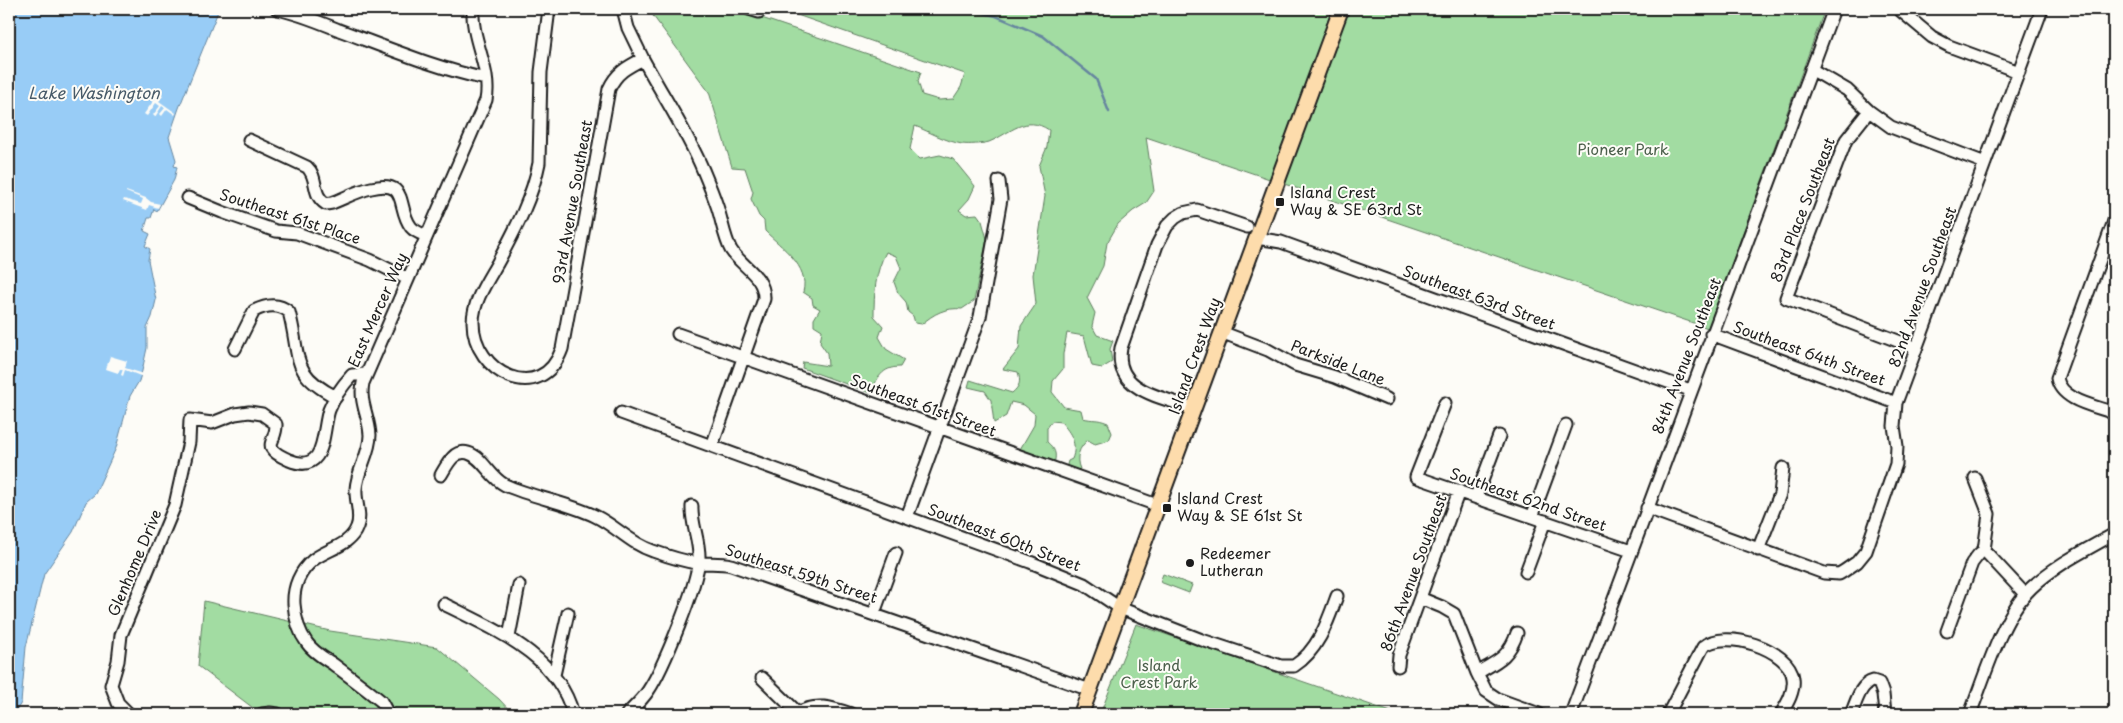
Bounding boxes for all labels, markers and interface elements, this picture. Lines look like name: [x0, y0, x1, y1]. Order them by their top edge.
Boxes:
water label: Lake Washington: [28, 80, 161, 104]
street label: 93rd Avenue Southeast: [546, 118, 597, 286]
street label: 83rd Place Southeast: [1763, 134, 1840, 285]
park label: Pioneer Park: [1577, 137, 1669, 160]
place label: Island Crest Way & SE 63rd St: [1290, 180, 1422, 220]
street label: Southeast 61st Place: [217, 182, 364, 249]
marker: Island Crest Way & SE 63rd St: [1274, 196, 1286, 208]
street label: 82nd Avenue Southeast: [1882, 203, 1961, 370]
street label: East Mercer Way: [341, 248, 412, 371]
street label: Southeast 63rd Street: [1400, 258, 1559, 335]
street label: 84th Avenue Southeast: [1645, 274, 1726, 437]
street label: Island Crest Way: [1162, 294, 1225, 417]
street label: Southeast 64th Street: [1730, 314, 1889, 391]
street label: Parkside Lane: [1288, 333, 1389, 390]
street label: Southeast 61st Street: [847, 367, 1000, 442]
street label: Southeast 62nd Street: [1447, 461, 1610, 536]
place label: Island Crest Way & SE 61st St: [1177, 486, 1302, 526]
street label: 86th Avenue Southeast: [1373, 491, 1452, 654]
street label: Southeast 60th Street: [925, 497, 1084, 576]
marker: Island Crest Way & SE 61st St: [1161, 502, 1173, 514]
street label: Glenhome Drive: [101, 505, 167, 620]
street label: Southeast 59th Street: [722, 537, 881, 608]
place label: Redeemer Lutheran: [1200, 541, 1271, 581]
marker: Redeemer Lutheran: [1184, 557, 1196, 569]
park label: Island Crest Park: [1120, 653, 1198, 693]

